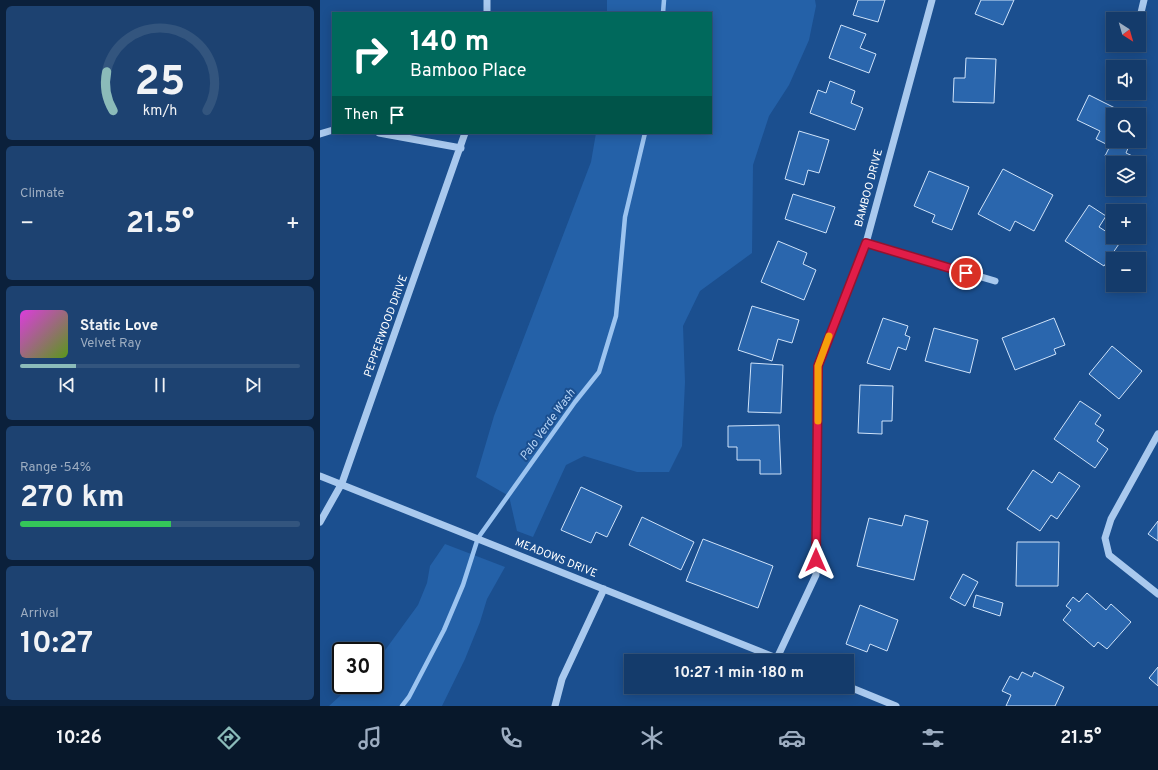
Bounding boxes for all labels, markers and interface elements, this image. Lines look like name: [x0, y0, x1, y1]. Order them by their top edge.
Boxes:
north arrow: [1106, 12, 1146, 52]
map controls: [1106, 12, 1146, 292]
text: 140 m: [410, 25, 489, 61]
icon: right: [344, 28, 396, 80]
text: 25: [135, 57, 185, 110]
text: Bamboo Place: [410, 60, 527, 83]
button: sound: [1106, 60, 1146, 100]
text: km/h: [143, 102, 177, 120]
icon: arrive: [386, 104, 408, 126]
text: Then: [344, 106, 378, 125]
button: search: [1106, 108, 1146, 148]
street label: BAMBOO DRIVE: [852, 147, 886, 229]
button: layers: [1106, 156, 1146, 196]
text: Climate: [20, 186, 65, 202]
button: +: [1106, 204, 1146, 244]
text: 21.5°: [126, 206, 194, 243]
text: −: [20, 211, 34, 238]
text: +: [286, 211, 300, 238]
button: −: [1106, 252, 1146, 292]
pin: [949, 256, 983, 290]
icon: arrive: [955, 262, 977, 284]
street label: PEPPERWOOD DRIVE: [361, 273, 411, 379]
text: Static Love: [80, 317, 158, 336]
text: Velvet Ray: [80, 336, 141, 352]
icon: previous: [56, 374, 78, 396]
icon: pause: [149, 374, 171, 396]
icon: next: [242, 374, 264, 396]
water label: Palo Verde Wash: [517, 386, 580, 464]
text: Range · 54%: [20, 460, 91, 476]
text: 270 km: [20, 480, 125, 517]
street label: MEADOWS DRIVE: [513, 535, 599, 581]
position arrow: [795, 539, 837, 581]
text: Arrival: [20, 606, 59, 622]
text: 10:27: [20, 626, 93, 663]
speed limit sign: 30: [332, 642, 384, 694]
text: 10:27 · 1 min · 180 m: [674, 664, 804, 683]
icon: directions: [215, 724, 243, 752]
icon: music: [356, 724, 384, 752]
icon: phone: [497, 724, 525, 752]
icon: climate: [638, 724, 666, 752]
icon: car: [778, 724, 806, 752]
icon: filters: [919, 724, 947, 752]
text: 10:26: [56, 727, 102, 750]
text: 21.5°: [1060, 727, 1101, 750]

